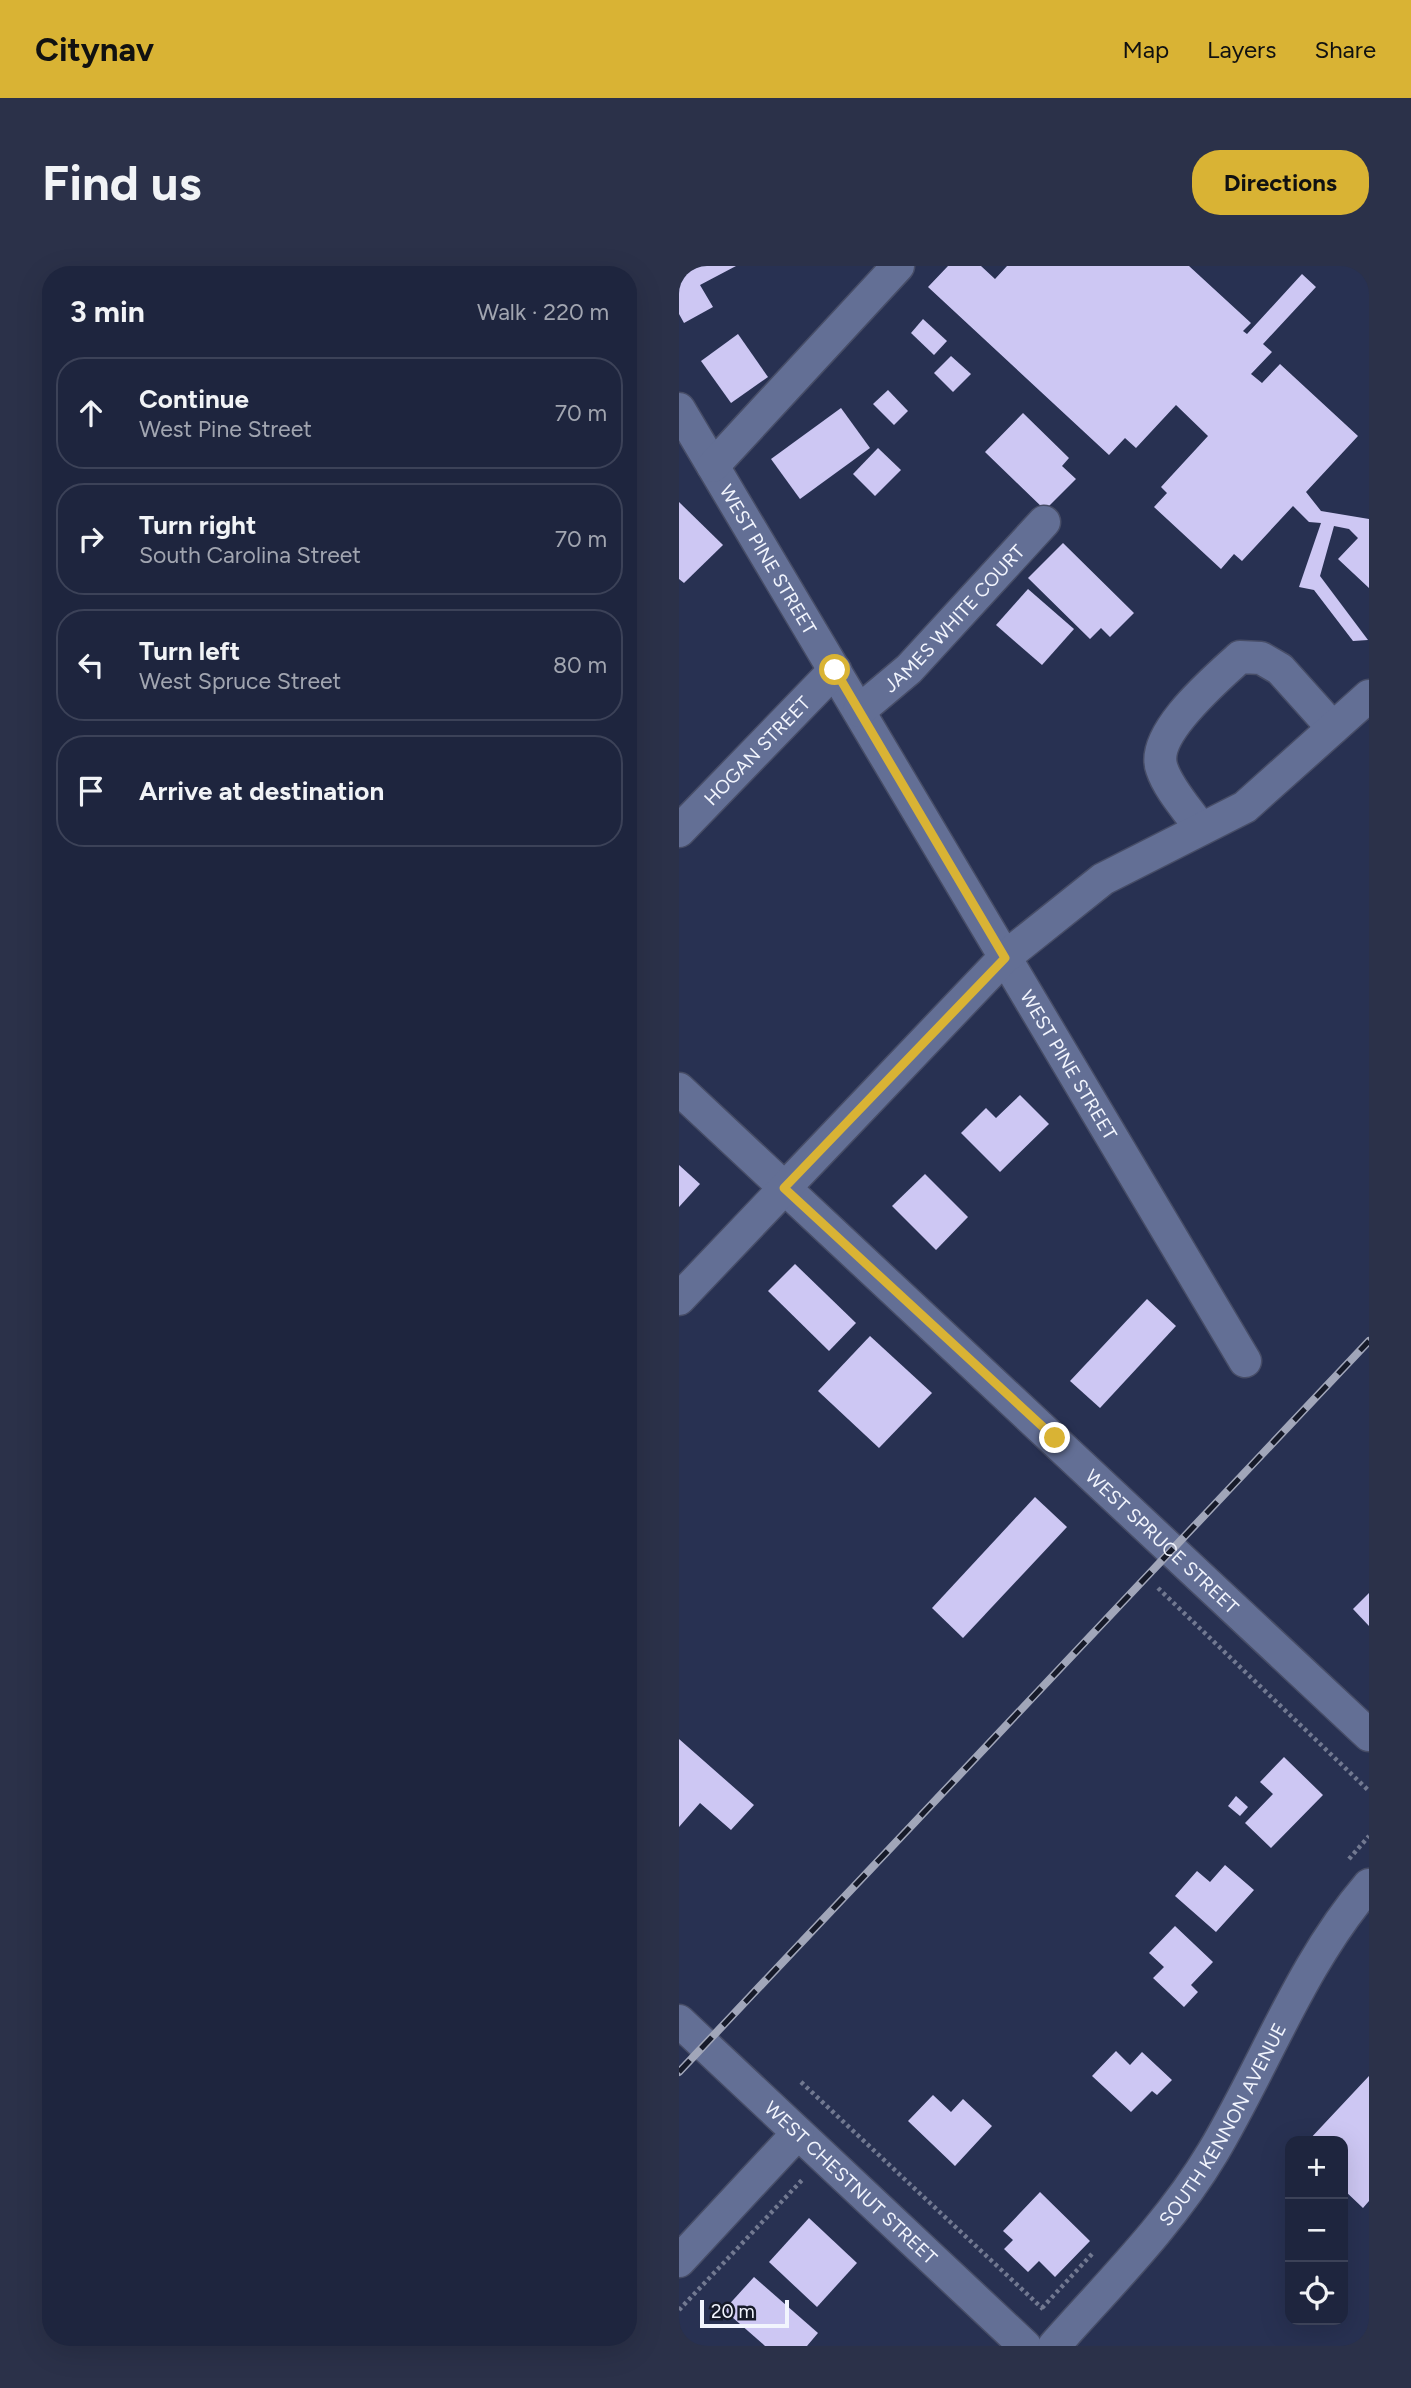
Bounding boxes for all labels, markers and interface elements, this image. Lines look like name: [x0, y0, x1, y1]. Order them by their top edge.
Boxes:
text: Citynav: [35, 30, 154, 69]
text: Map: [1122, 35, 1169, 64]
text: Layers: [1207, 35, 1276, 64]
text: Share: [1314, 35, 1376, 64]
button: Directions: [1192, 150, 1369, 215]
text: Find us: [42, 153, 201, 212]
text: 3 min: [70, 293, 145, 330]
text: Walk · 220 m: [477, 298, 609, 326]
text: Continue: [139, 383, 249, 415]
icon: ahead: [72, 394, 110, 432]
text: 70 m: [555, 399, 607, 427]
text: West Pine Street: [139, 415, 312, 443]
street label: WEST PINE STREET: [715, 480, 822, 639]
text: Turn right: [139, 509, 256, 541]
icon: right: [72, 520, 110, 558]
text: 70 m: [555, 525, 607, 553]
street label: JAMES WHITE COURT: [879, 539, 1029, 697]
text: South Carolina Street: [139, 541, 361, 569]
text: Turn left: [139, 635, 240, 667]
icon: left: [72, 646, 110, 684]
text: 80 m: [553, 651, 607, 679]
route start: [819, 654, 850, 685]
text: West Spruce Street: [139, 667, 341, 695]
street label: HOGAN STREET: [699, 691, 815, 810]
icon: arrive: [72, 772, 110, 810]
text: Arrive at destination: [139, 775, 384, 807]
street label: WEST PINE STREET: [1016, 986, 1123, 1144]
route end: [1039, 1422, 1070, 1453]
street label: WEST SPRUCE STREET: [1081, 1464, 1244, 1619]
street label: SOUTH KENNON AVENUE: [1154, 2019, 1291, 2230]
street label: WEST CHESTNUT STREET: [760, 2096, 942, 2269]
map controls: [1285, 2136, 1348, 2325]
button: +: [1285, 2136, 1348, 2199]
button: −: [1285, 2199, 1348, 2262]
button: locate: [1285, 2262, 1348, 2325]
scale bar: [700, 2297, 789, 2329]
text: 20 m: [711, 2300, 755, 2323]

